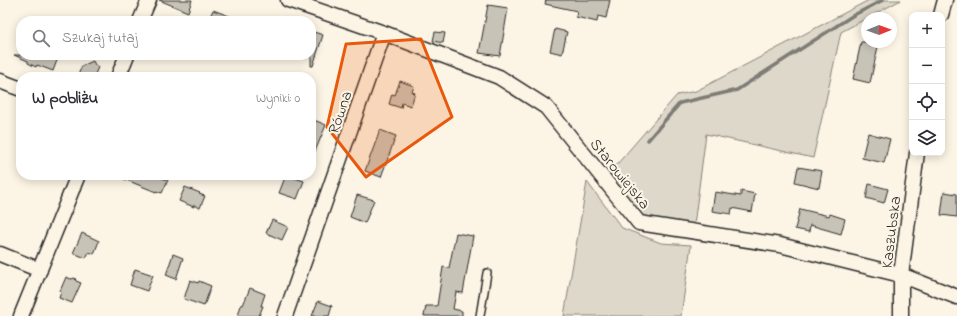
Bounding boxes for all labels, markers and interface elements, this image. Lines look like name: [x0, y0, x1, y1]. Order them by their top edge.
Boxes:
north arrow: [861, 12, 897, 48]
map controls: [909, 12, 945, 156]
button: +: [909, 12, 945, 48]
search box: [16, 16, 316, 60]
icon: search: [30, 27, 52, 49]
text: Szukaj tutaj: [62, 27, 138, 49]
button: −: [909, 48, 945, 84]
button: locate: [909, 84, 945, 120]
text: W pobliżu: [32, 86, 98, 111]
street label: Równa: [322, 88, 359, 137]
text: Wyniki: 0: [256, 89, 300, 108]
button: layers: [909, 120, 945, 156]
street label: Starowiejska: [583, 134, 656, 215]
street label: Kaszubska: [876, 195, 908, 270]

